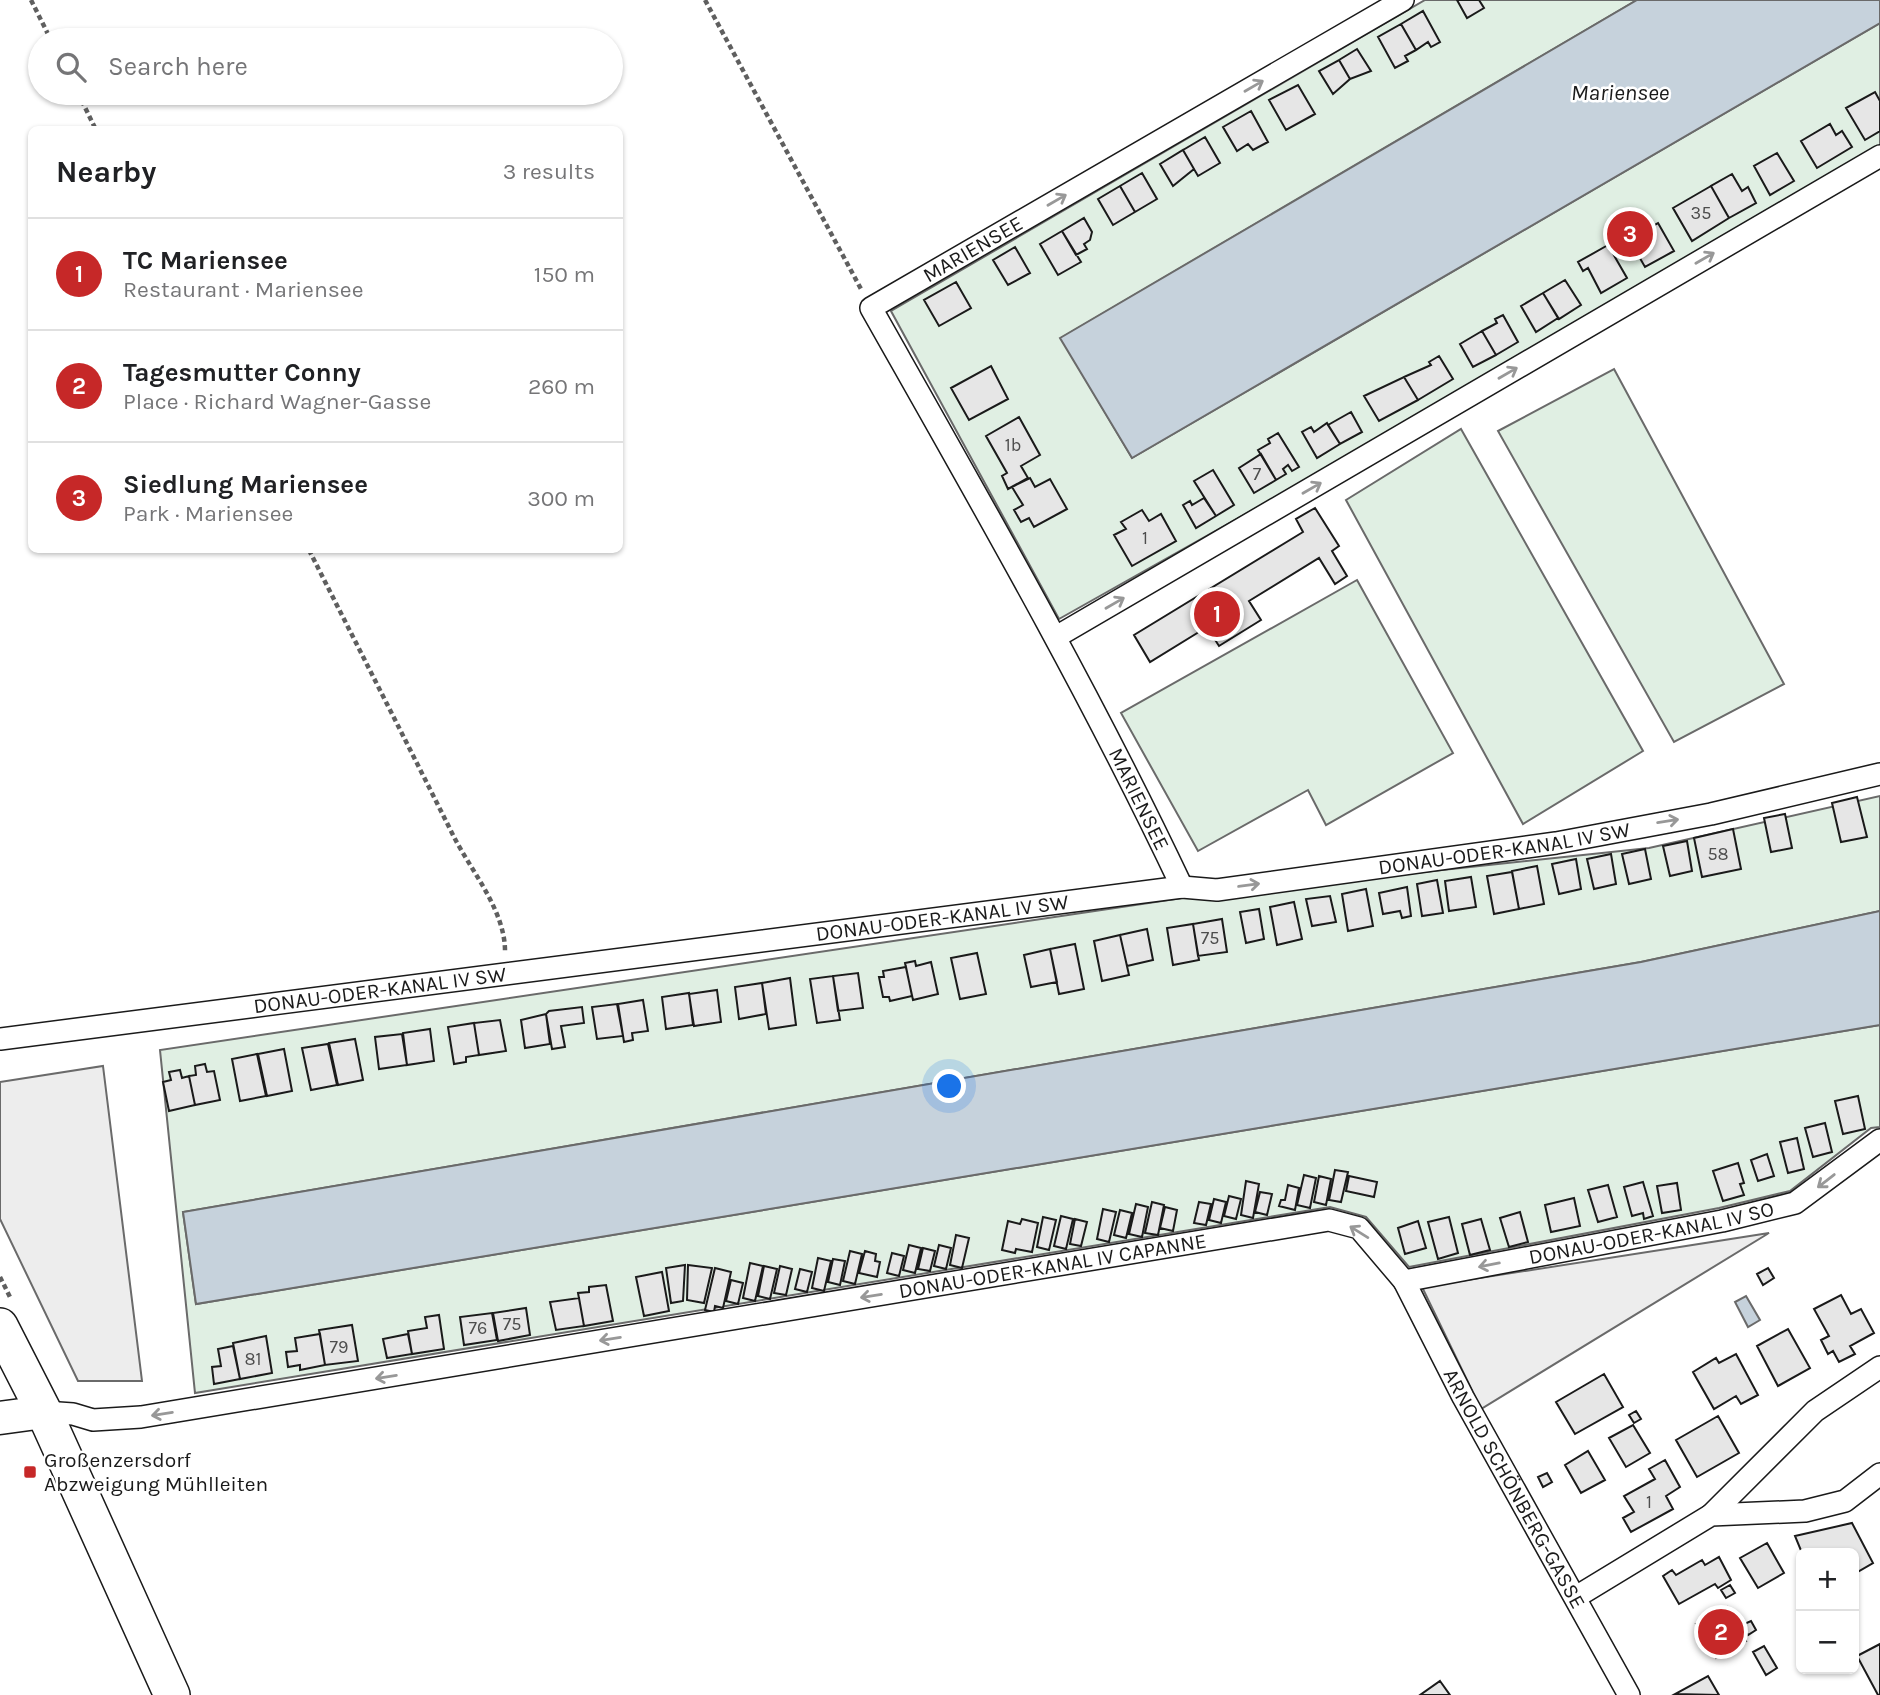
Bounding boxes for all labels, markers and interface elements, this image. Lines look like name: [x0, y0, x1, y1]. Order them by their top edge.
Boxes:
search box: [28, 28, 623, 105]
icon: search: [52, 48, 90, 86]
text: Search here: [108, 51, 248, 82]
one-way arrow: [1244, 79, 1264, 93]
water label: Mariensee: [1571, 79, 1670, 106]
text: Nearby: [56, 154, 156, 190]
text: 3 results: [503, 158, 595, 185]
one-way arrow: [1047, 193, 1067, 207]
house number: 35: [1691, 202, 1711, 224]
pin: 3: [1607, 208, 1653, 260]
street label: MARIENSEE: [919, 211, 1027, 287]
text: TC Mariensee: [123, 245, 288, 276]
one-way arrow: [1694, 251, 1714, 265]
text: 1: [75, 261, 83, 288]
text: 150 m: [534, 261, 595, 288]
text: Restaurant · Mariensee: [123, 276, 363, 303]
text: Tagesmutter Conny: [123, 357, 361, 388]
one-way arrow: [1497, 366, 1518, 379]
text: 2: [72, 373, 86, 400]
text: 260 m: [528, 373, 595, 400]
text: Place · Richard Wagner-Gasse: [123, 388, 431, 415]
house number: 1b: [1005, 434, 1021, 456]
house number: 7: [1253, 463, 1262, 485]
text: Siedlung Mariensee: [123, 469, 368, 500]
one-way arrow: [1301, 481, 1321, 495]
text: 3: [72, 485, 86, 512]
text: 300 m: [527, 485, 595, 512]
text: Park · Mariensee: [123, 500, 293, 527]
house number: 1: [1142, 527, 1148, 549]
pin: 1: [1194, 588, 1240, 640]
one-way arrow: [1105, 595, 1125, 609]
street label: MARIENSEE: [1104, 744, 1174, 854]
one-way arrow: [1656, 814, 1679, 827]
street label: DONAU-ODER-KANAL IV SW: [1377, 817, 1632, 880]
house number: 58: [1707, 843, 1729, 865]
one-way arrow: [1238, 879, 1260, 892]
street label: DONAU-ODER-KANAL IV SW: [814, 890, 1070, 946]
house number: 75: [1201, 927, 1219, 949]
street label: DONAU-ODER-KANAL IV SW: [252, 962, 508, 1018]
your location: [932, 1069, 966, 1103]
one-way arrow: [1817, 1173, 1835, 1188]
street label: DONAU-ODER-KANAL IV SO: [1527, 1197, 1776, 1269]
one-way arrow: [1350, 1224, 1369, 1239]
street label: DONAU-ODER-KANAL IV CAPANNE: [897, 1229, 1208, 1303]
one-way arrow: [1478, 1259, 1501, 1273]
one-way arrow: [860, 1290, 883, 1303]
house number: 75: [503, 1313, 521, 1335]
house number: 76: [469, 1317, 487, 1339]
one-way arrow: [600, 1333, 622, 1346]
house number: 79: [330, 1336, 348, 1358]
house number: 81: [244, 1348, 262, 1370]
street label: ARNOLD SCHÖNBERG-GASSE: [1439, 1365, 1590, 1613]
one-way arrow: [375, 1371, 398, 1384]
one-way arrow: [151, 1408, 174, 1421]
place label: Großenzersdorf Abzweigung Mühlleiten: [44, 1448, 268, 1496]
marker: Großenzersdorf Abzweigung Mühlleiten: [22, 1464, 38, 1480]
house number: 1: [1646, 1491, 1652, 1513]
map controls: [1796, 1548, 1859, 1674]
button: +: [1796, 1548, 1859, 1611]
pin: 2: [1698, 1606, 1744, 1658]
button: −: [1796, 1611, 1859, 1674]

